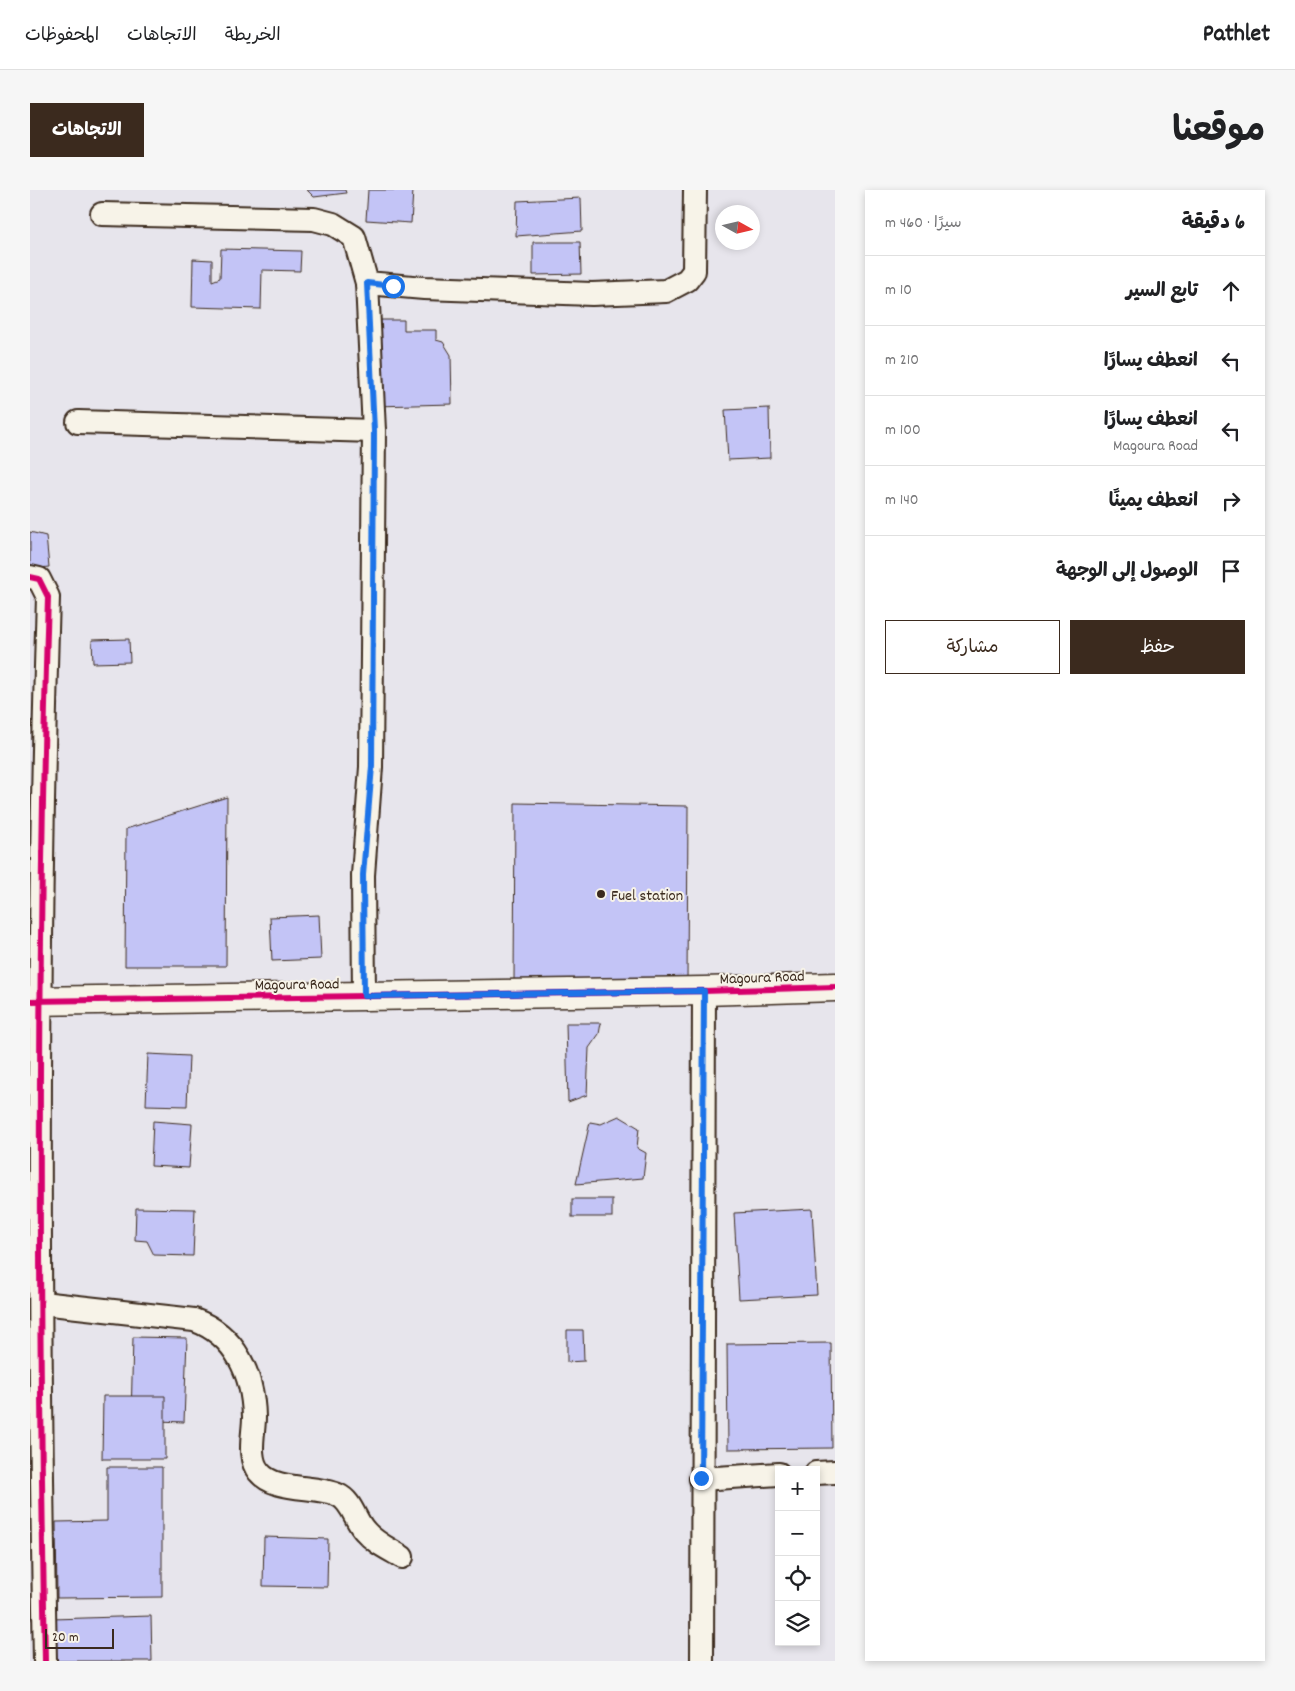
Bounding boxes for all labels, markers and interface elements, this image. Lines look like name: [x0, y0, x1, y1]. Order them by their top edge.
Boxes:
text: Pathlet: [1203, 18, 1270, 52]
text: المحفوظات: [25, 24, 99, 49]
text: الاتجاهات: [127, 24, 197, 49]
text: الخريطة: [225, 24, 281, 49]
button: الاتجاهات: [30, 103, 144, 157]
text: موقعنا: [1172, 108, 1265, 158]
north arrow: [715, 205, 760, 250]
text: 6 دقيقة: [1181, 209, 1245, 239]
text: سيرًا · 460 m: [885, 212, 962, 235]
route start: [382, 275, 405, 298]
icon: ahead: [1217, 277, 1245, 305]
text: 10 m: [885, 279, 912, 302]
text: تابع السير: [1126, 279, 1198, 306]
icon: left: [1217, 347, 1245, 375]
text: 210 m: [885, 349, 919, 372]
text: انعطف يسارًا: [1104, 349, 1198, 376]
text: انعطف يسارًا: [1104, 408, 1198, 435]
icon: left: [1217, 417, 1245, 445]
text: 100 m: [885, 419, 921, 442]
text: Magoura Road: [1113, 435, 1198, 458]
icon: right: [1217, 487, 1245, 515]
text: 140 m: [885, 489, 919, 512]
text: انعطف يمينًا: [1109, 489, 1198, 516]
icon: arrive: [1217, 557, 1245, 585]
text: الوصول إلى الوجهة: [1056, 559, 1198, 586]
button: مشاركة: [885, 620, 1060, 674]
button: حفظ: [1070, 620, 1245, 674]
place label: Fuel station: [611, 885, 683, 908]
marker: Fuel station: [595, 888, 607, 900]
street label: Magoura Road: [719, 966, 805, 991]
street label: Magoura Road: [254, 973, 340, 998]
map controls: [775, 1466, 820, 1646]
button: +: [775, 1466, 820, 1511]
route end: [690, 1467, 713, 1490]
button: −: [775, 1511, 820, 1556]
button: locate: [775, 1556, 820, 1601]
button: layers: [775, 1601, 820, 1646]
scale bar: [45, 1626, 114, 1649]
text: 20 m: [52, 1628, 79, 1648]

